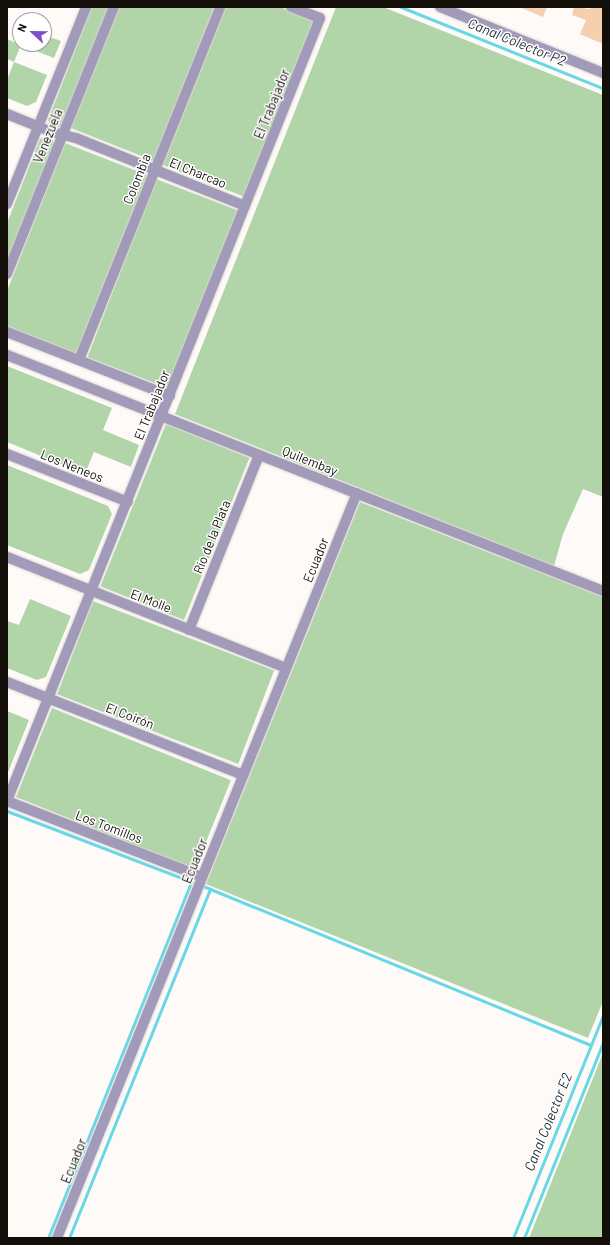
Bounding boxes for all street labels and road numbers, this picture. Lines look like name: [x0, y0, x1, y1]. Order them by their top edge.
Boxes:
street label: El Trabajador: [251, 67, 293, 141]
street label: Venezuela: [30, 107, 66, 165]
street label: Colombia: [120, 152, 154, 206]
street label: El Charcao: [167, 155, 229, 191]
street label: El Trabajador: [131, 368, 173, 442]
street label: Quilembay: [280, 443, 340, 479]
street label: Los Neneos: [38, 446, 106, 486]
street label: Río de la Plata: [190, 498, 234, 576]
street label: Ecuador: [300, 535, 332, 585]
street label: El Molle: [128, 586, 174, 616]
street label: El Coirón: [104, 700, 156, 732]
street label: Los Tomillos: [73, 807, 145, 847]
street label: Ecuador: [179, 836, 211, 886]
street label: Ecuador: [58, 1136, 90, 1186]

